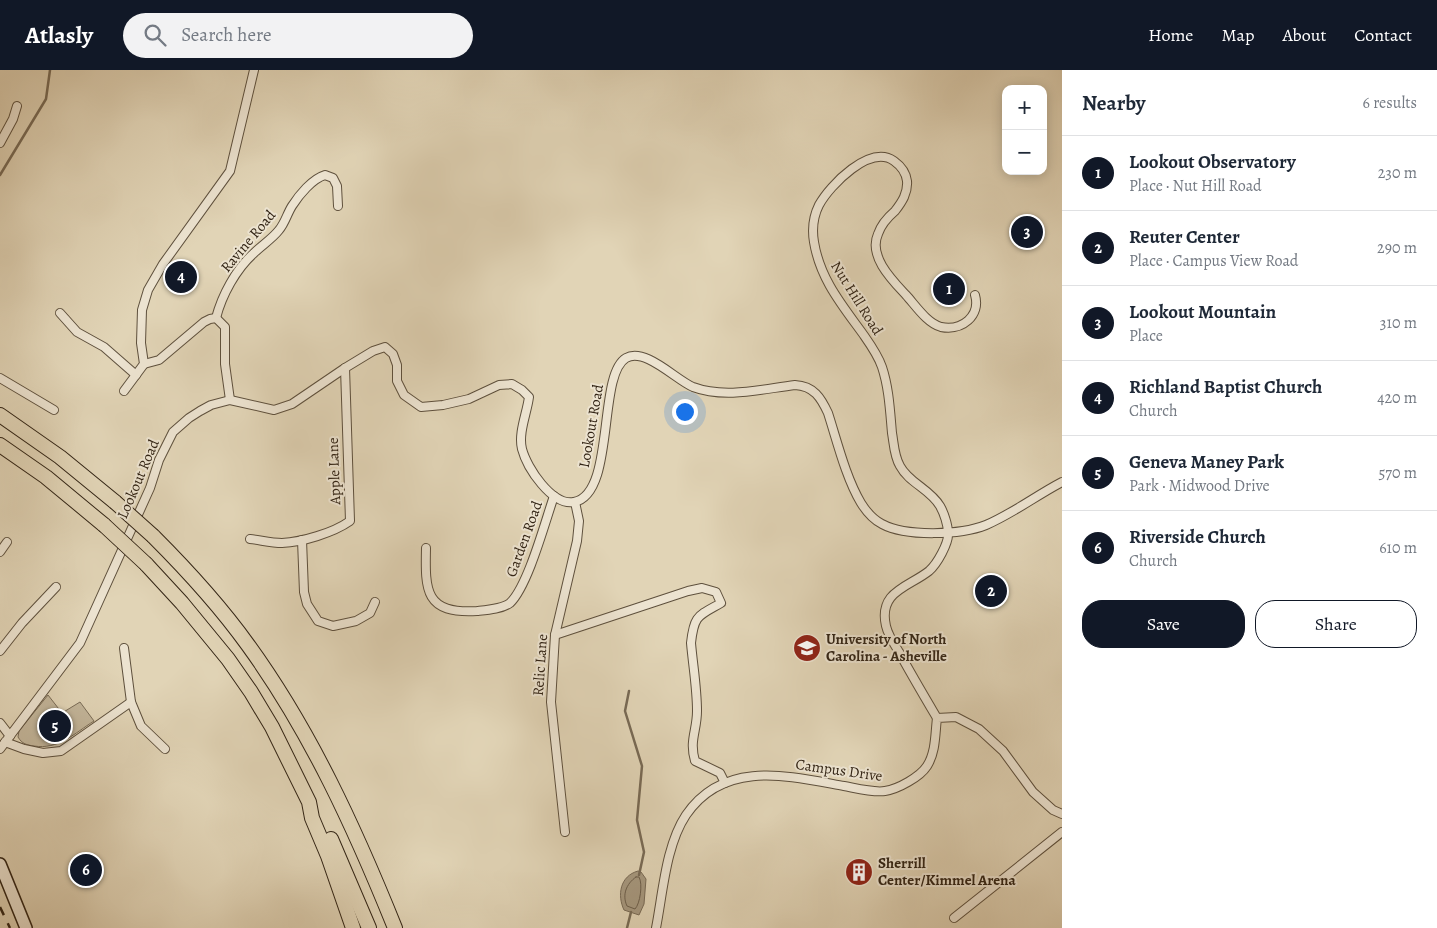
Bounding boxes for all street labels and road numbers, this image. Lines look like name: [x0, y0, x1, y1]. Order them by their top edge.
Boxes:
street label: Ravine Road: [216, 205, 281, 276]
street label: Nut Hill Road: [826, 257, 888, 340]
street label: Lookout Road: [574, 382, 608, 469]
street label: Lookout Road: [112, 435, 164, 522]
street label: Apple Lane: [323, 437, 345, 506]
street label: Garden Road: [501, 497, 547, 580]
street label: Relic Lane: [528, 633, 552, 697]
street label: Campus Drive: [794, 754, 884, 786]

